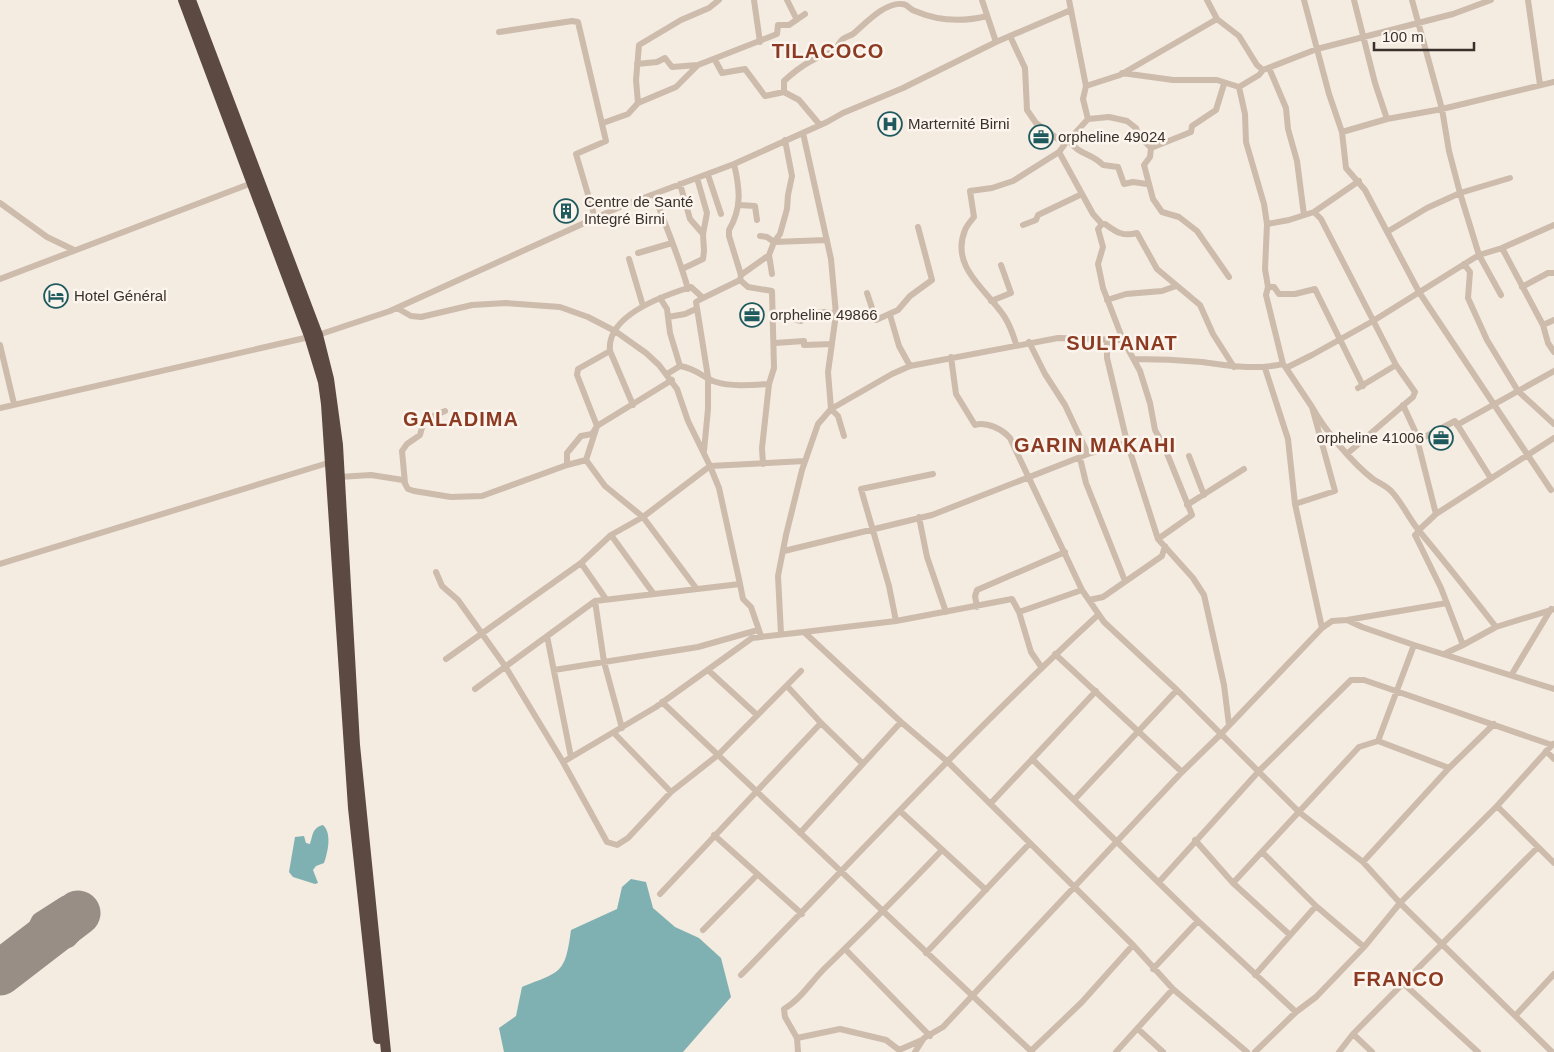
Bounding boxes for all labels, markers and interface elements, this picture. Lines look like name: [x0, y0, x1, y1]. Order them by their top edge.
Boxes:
scale bar: [1374, 20, 1474, 52]
text: 100 m: [1382, 28, 1424, 45]
district label: TILACOCO: [772, 40, 884, 62]
hospital icon: Marternité Birni: [877, 111, 903, 137]
place label: Marternité Birni: [908, 115, 1010, 132]
office icon: orpheline 49024: [1028, 124, 1054, 150]
place label: orpheline 49024: [1058, 128, 1166, 145]
place label: Centre de Santé Integré Birni: [584, 193, 693, 227]
building icon: Centre de Santé Integré Birni: [553, 198, 579, 224]
hotel icon: Hotel Général: [43, 283, 69, 309]
place label: Hotel Général: [74, 287, 167, 304]
office icon: orpheline 49866: [739, 302, 765, 328]
place label: orpheline 49866: [770, 306, 878, 323]
district label: SULTANAT: [1066, 332, 1178, 354]
district label: GALADIMA: [403, 408, 519, 430]
office icon: orpheline 41006: [1428, 425, 1454, 451]
place label: orpheline 41006: [1316, 429, 1424, 446]
district label: GARIN MAKAHI: [1014, 434, 1176, 456]
district label: FRANCO: [1353, 968, 1445, 990]

